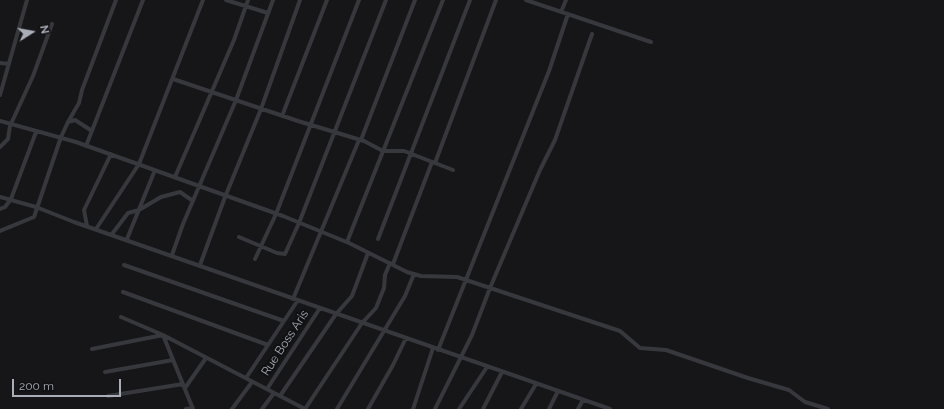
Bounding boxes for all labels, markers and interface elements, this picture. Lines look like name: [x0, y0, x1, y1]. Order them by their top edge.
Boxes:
north arrow: [12, 12, 52, 52]
text: N: [37, 24, 51, 35]
street label: Rue Boss Aris: [258, 307, 312, 379]
scale bar: [14, 371, 123, 397]
text: 200 m: [19, 379, 54, 393]

